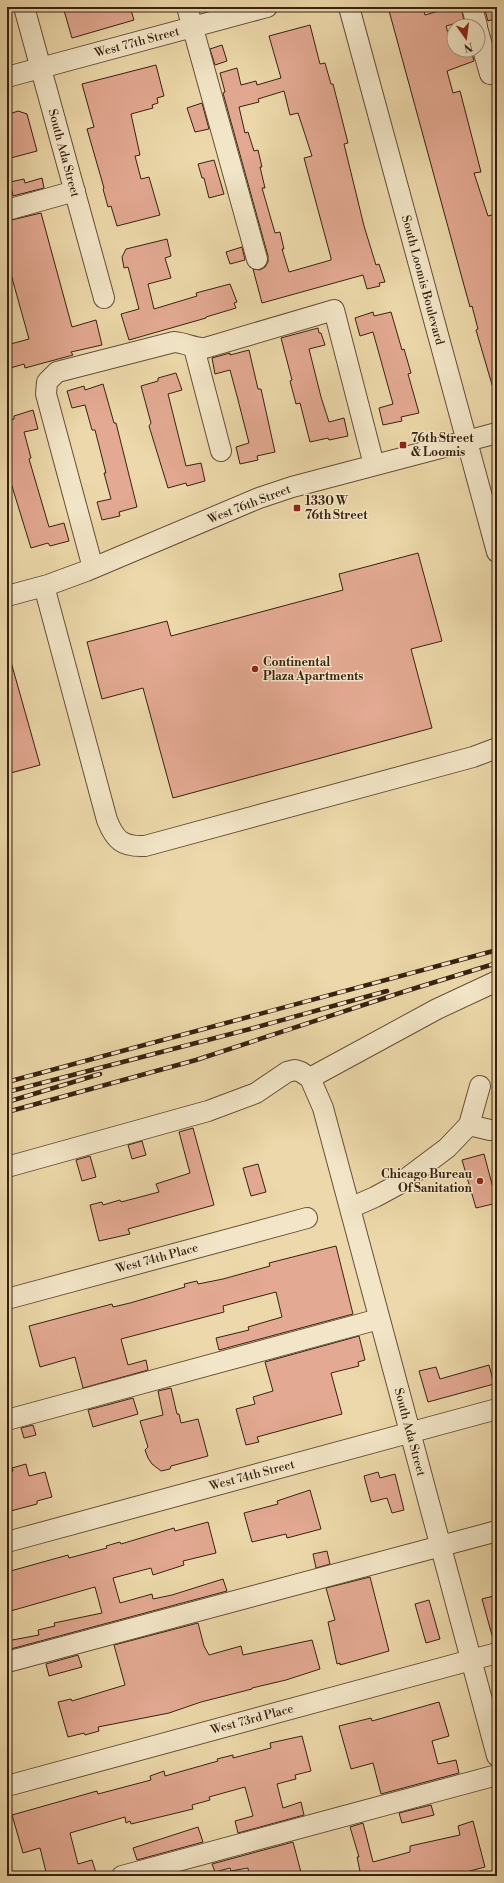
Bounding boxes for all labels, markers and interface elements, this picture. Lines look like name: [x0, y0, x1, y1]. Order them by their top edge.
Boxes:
north arrow: [446, 18, 486, 58]
street label: West 77th Street: [92, 24, 182, 61]
text: N: [462, 39, 474, 55]
street label: South Ada Street: [45, 107, 83, 199]
street label: South Loomis Boulevard: [398, 214, 447, 347]
place label: 76th Street & Loomis: [411, 431, 474, 460]
marker: 76th Street & Loomis: [398, 440, 408, 450]
street label: West 76th Street: [205, 481, 294, 528]
place label: 1330 W 76th Street: [305, 494, 368, 523]
marker: 1330 W 76th Street: [292, 503, 302, 513]
place label: Continental Plaza Apartments: [263, 655, 363, 684]
marker: Continental Plaza Apartments: [250, 664, 260, 674]
place label: Chicago Bureau Of Sanitation: [381, 1167, 473, 1196]
marker: Chicago Bureau Of Sanitation: [475, 1176, 485, 1186]
street label: West 74th Place: [113, 1240, 200, 1277]
street label: South Ada Street: [391, 1386, 429, 1478]
street label: West 74th Street: [207, 1457, 297, 1494]
street label: West 73rd Place: [208, 1701, 295, 1738]

